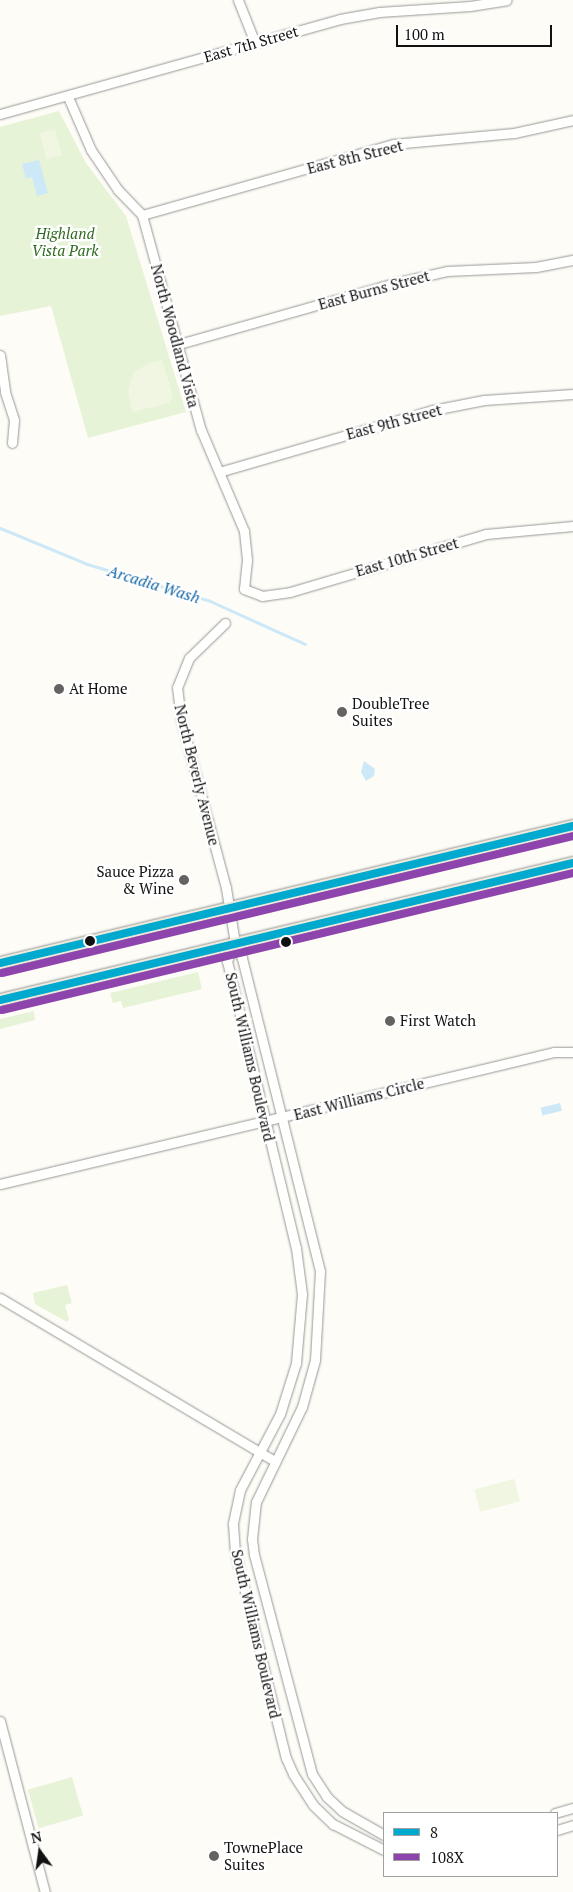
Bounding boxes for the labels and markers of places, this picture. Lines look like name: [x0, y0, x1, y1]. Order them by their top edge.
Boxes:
place label: At Home: [69, 680, 127, 698]
marker: At Home: [53, 683, 65, 695]
place label: DoubleTree Suites: [352, 694, 429, 729]
marker: DoubleTree Suites: [336, 706, 348, 718]
place label: Sauce Pizza & Wine: [97, 862, 174, 897]
marker: Sauce Pizza & Wine: [178, 874, 190, 886]
unlabelled marker: [85, 936, 95, 946]
unlabelled marker: [281, 937, 291, 947]
place label: First Watch: [400, 1012, 476, 1030]
marker: First Watch: [384, 1015, 396, 1027]
place label: TownePlace Suites: [224, 1838, 303, 1873]
marker: TownePlace Suites: [208, 1850, 220, 1862]

